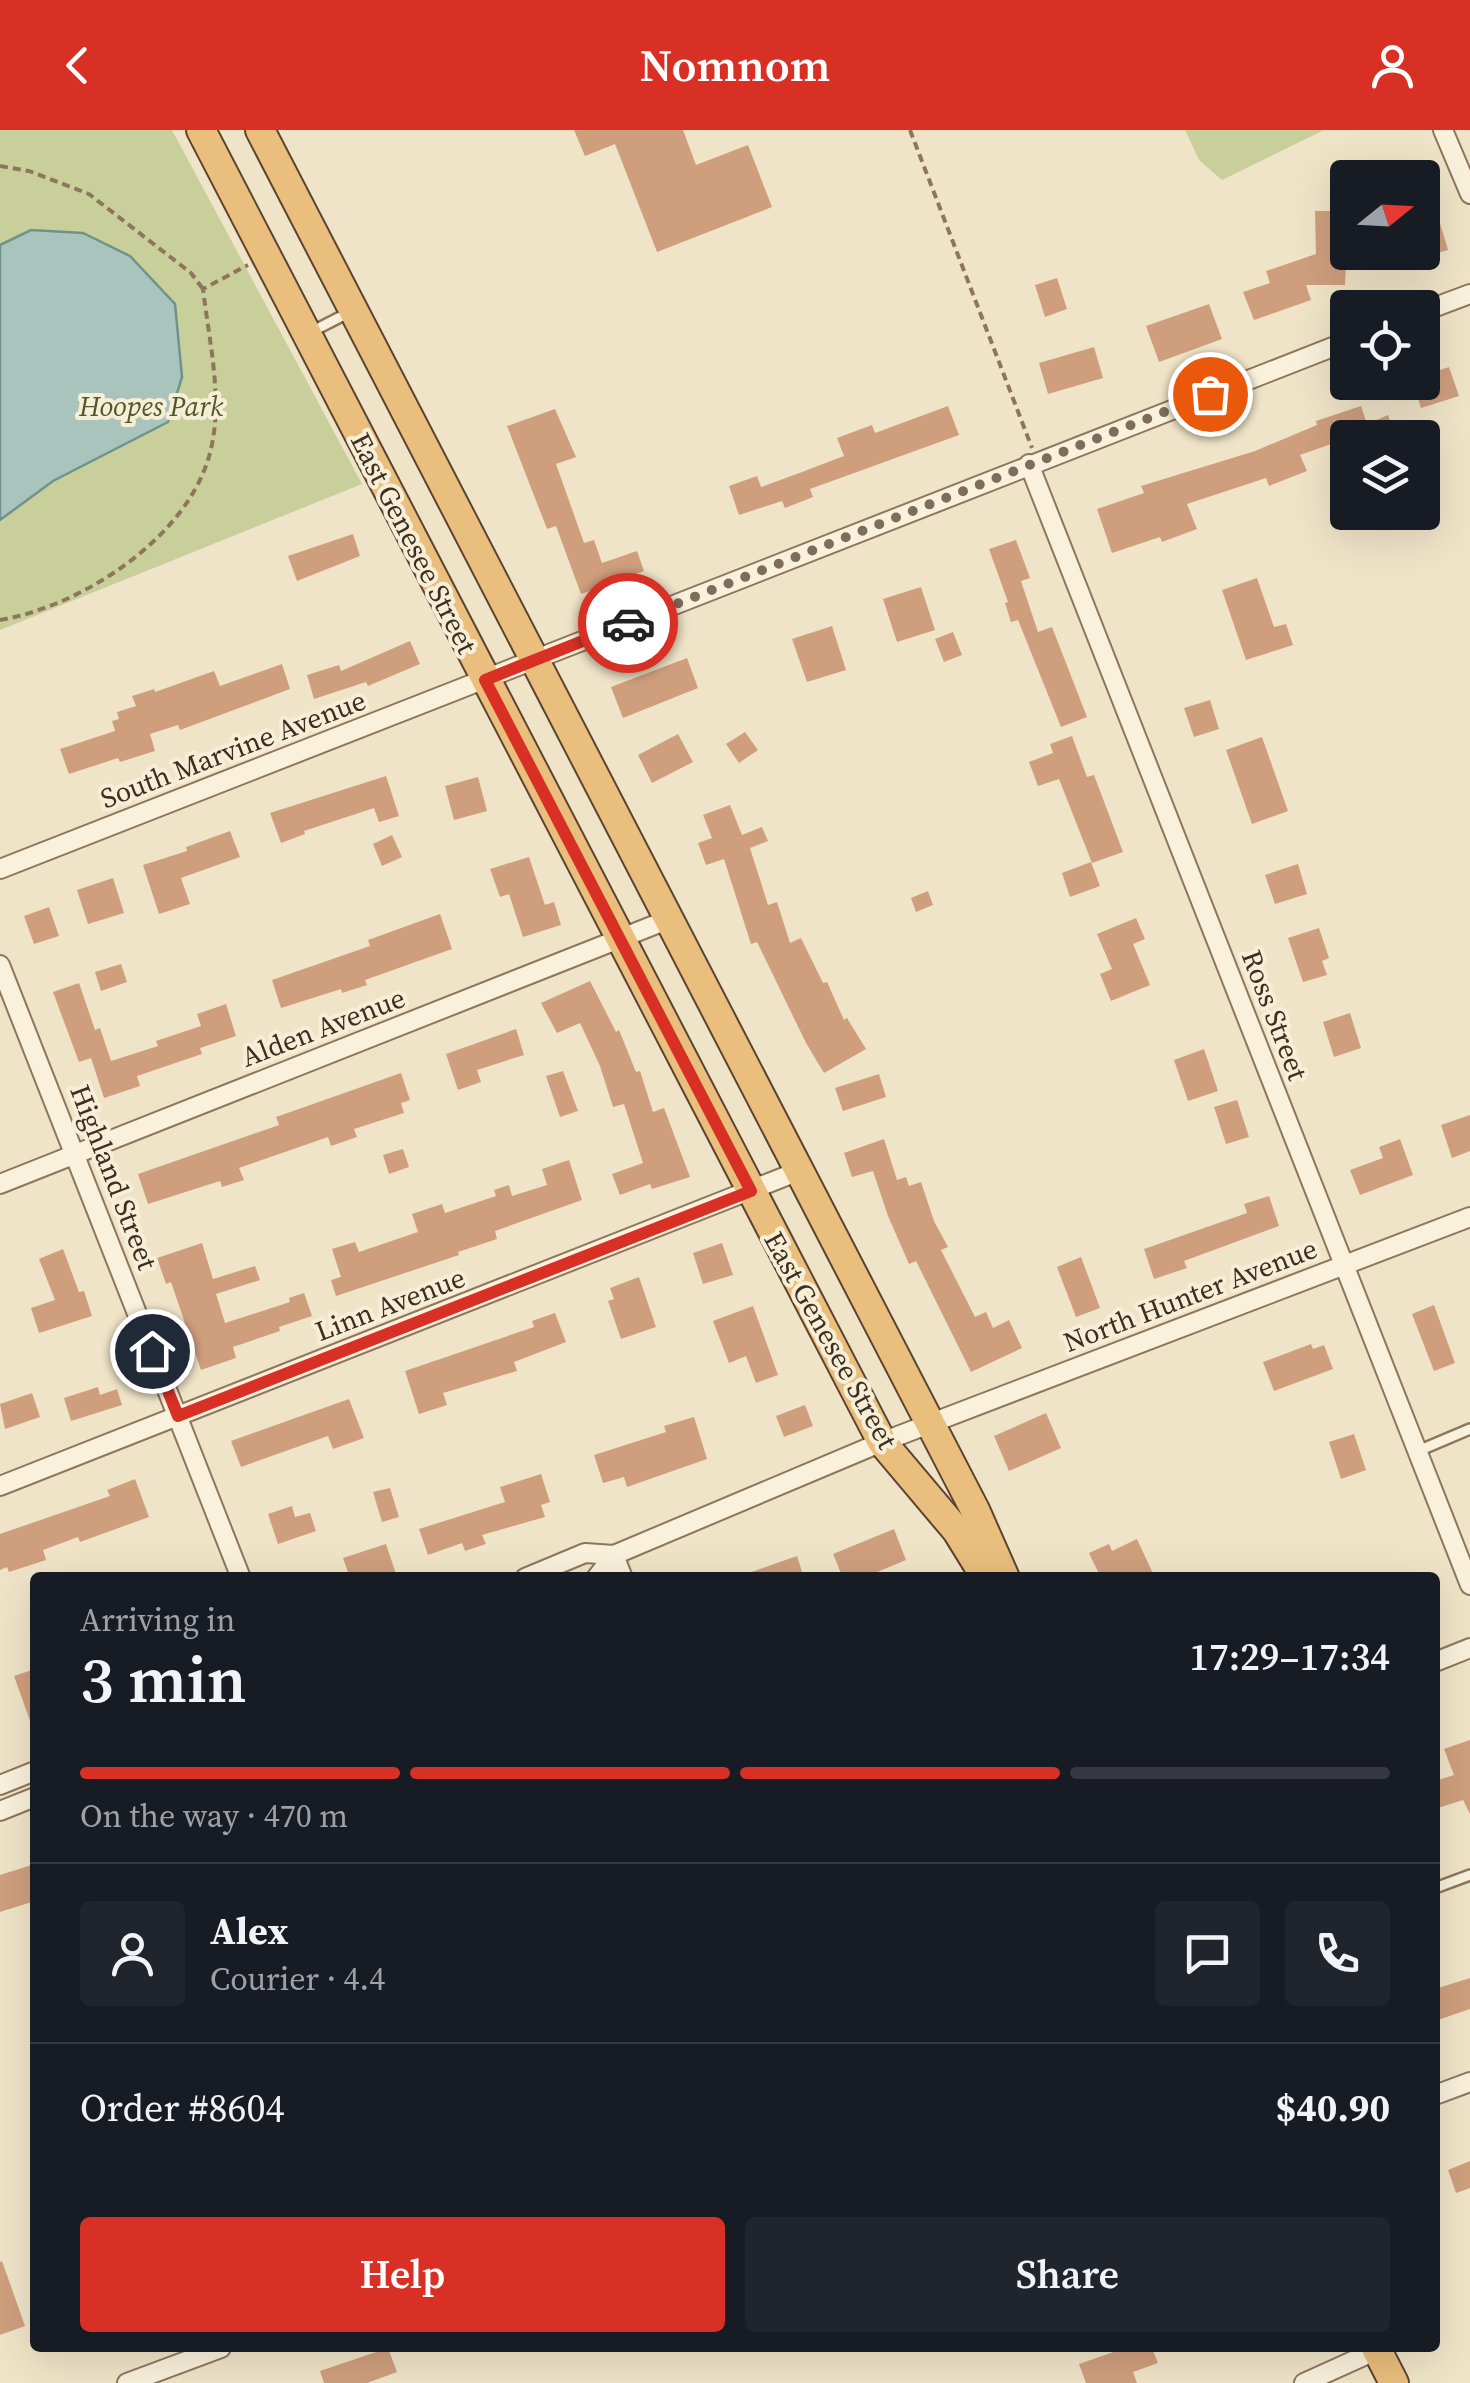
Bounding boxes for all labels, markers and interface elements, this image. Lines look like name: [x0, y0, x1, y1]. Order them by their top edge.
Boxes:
text: Nomnom: [640, 34, 830, 96]
icon: back: [50, 38, 105, 93]
icon: person: [1365, 38, 1420, 93]
north arrow: [1330, 160, 1440, 270]
map controls: [1330, 160, 1440, 530]
button: locate: [1330, 290, 1440, 400]
pin: [1168, 352, 1253, 437]
icon: bag: [1183, 367, 1238, 422]
park label: Hoopes Park: [78, 387, 224, 425]
button: layers: [1330, 420, 1440, 530]
street label: East Genesee Street: [342, 426, 487, 661]
courier: [578, 573, 678, 673]
icon: car: [601, 596, 656, 651]
street label: South Marvine Avenue: [95, 681, 371, 817]
street label: Ross Street: [1233, 944, 1318, 1086]
street label: Alden Avenue: [236, 978, 410, 1076]
street label: Highland Street: [61, 1079, 167, 1276]
street label: East Genesee Street: [755, 1224, 907, 1456]
street label: North Hunter Avenue: [1058, 1229, 1322, 1361]
street label: Linn Avenue: [310, 1258, 470, 1350]
pin: [110, 1309, 195, 1394]
icon: home: [125, 1324, 180, 1379]
text: Arriving in: [80, 1598, 235, 1642]
text: 17:29–17:34: [1189, 1631, 1390, 1683]
text: 3 min: [80, 1635, 247, 1724]
text: On the way · 470 m: [80, 1794, 348, 1838]
button: person: [80, 1901, 185, 2006]
button: chat: [1155, 1901, 1260, 2006]
button: phone: [1285, 1901, 1390, 2006]
text: Alex: [210, 1905, 288, 1957]
text: Courier · 4.4: [210, 1957, 385, 2001]
text: Order #8604: [80, 2082, 284, 2134]
text: $40.90: [1276, 2082, 1390, 2134]
button: Help: [80, 2217, 725, 2332]
button: Share: [745, 2217, 1390, 2332]

